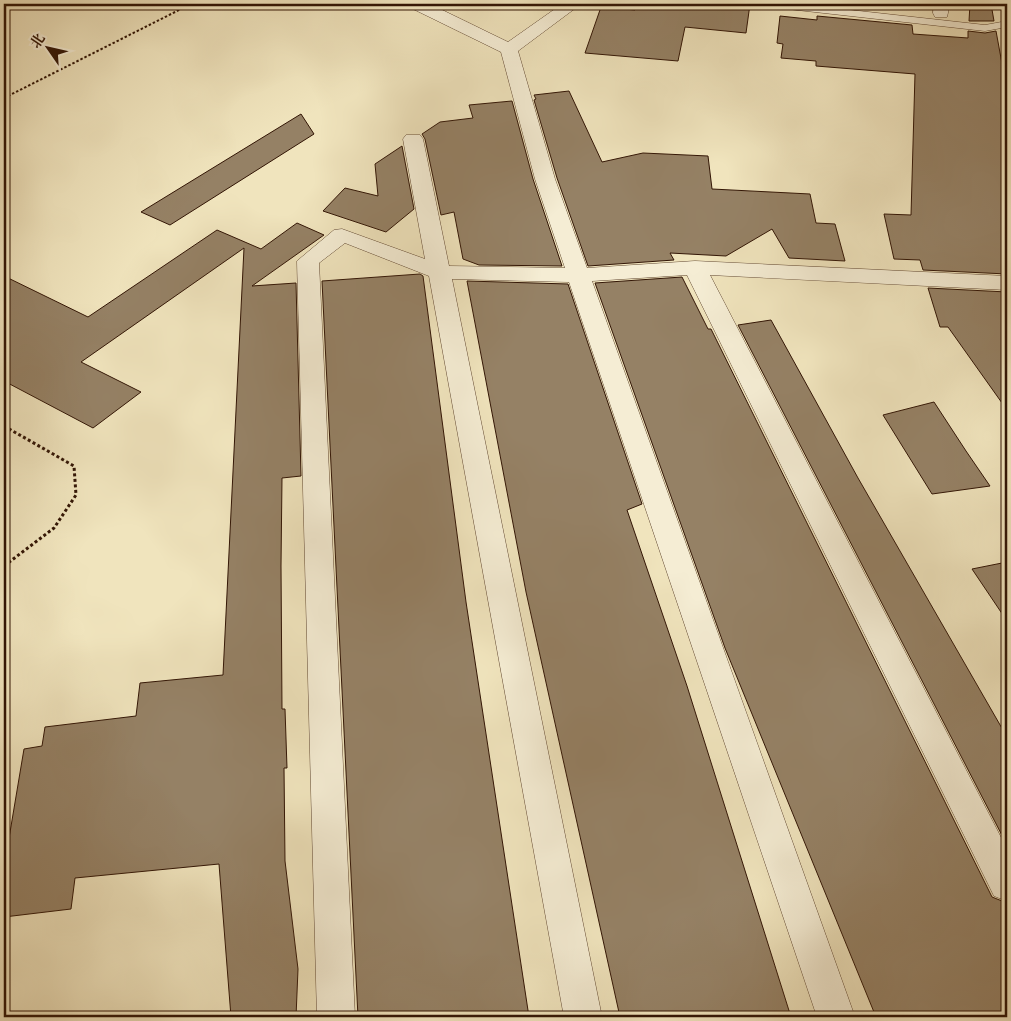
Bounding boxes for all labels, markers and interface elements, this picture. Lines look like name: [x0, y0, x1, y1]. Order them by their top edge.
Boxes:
north arrow: [22, 22, 72, 72]
text: 北: [28, 31, 48, 51]

